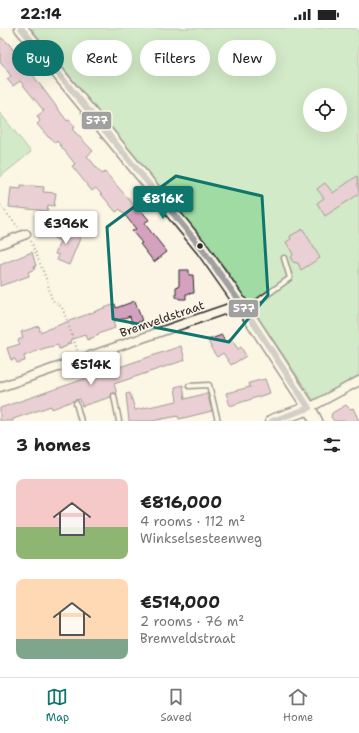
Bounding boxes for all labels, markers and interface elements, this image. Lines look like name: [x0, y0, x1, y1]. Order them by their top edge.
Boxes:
text: 22:14: [20, 4, 62, 24]
chip: Buy: [12, 40, 64, 76]
chip: Rent: [72, 40, 132, 76]
chip: Filters: [140, 40, 210, 76]
chip: New: [218, 40, 276, 76]
map controls: [303, 88, 347, 132]
button: locate: [303, 88, 347, 132]
line badge: 577: [81, 111, 112, 130]
text: 577: [86, 113, 108, 128]
pin: €816K: [135, 186, 191, 220]
text: €816K: [142, 190, 184, 207]
pin: €396K: [38, 211, 94, 245]
text: €396K: [44, 215, 88, 232]
unlabelled marker: [195, 241, 205, 251]
street label: Bremveldstraat: [118, 297, 206, 341]
line badge: 577: [228, 299, 259, 318]
text: 577: [233, 301, 255, 316]
pin: €514K: [63, 352, 119, 386]
text: €514K: [71, 356, 111, 373]
text: 3 homes: [16, 434, 91, 456]
icon: filters: [321, 434, 343, 456]
text: €816,000: [140, 491, 222, 513]
icon: home: [48, 495, 96, 543]
text: 4 rooms · 112 m²: [140, 513, 245, 530]
text: Winkselsesteenweg: [140, 530, 262, 547]
text: €514,000: [140, 591, 220, 613]
icon: home: [48, 595, 96, 643]
text: 2 rooms · 76 m²: [140, 613, 244, 630]
text: Bremveldstraat: [140, 630, 236, 647]
tab: Map: [46, 686, 69, 725]
tab: Saved: [161, 686, 192, 725]
tab: Home: [283, 686, 313, 725]

